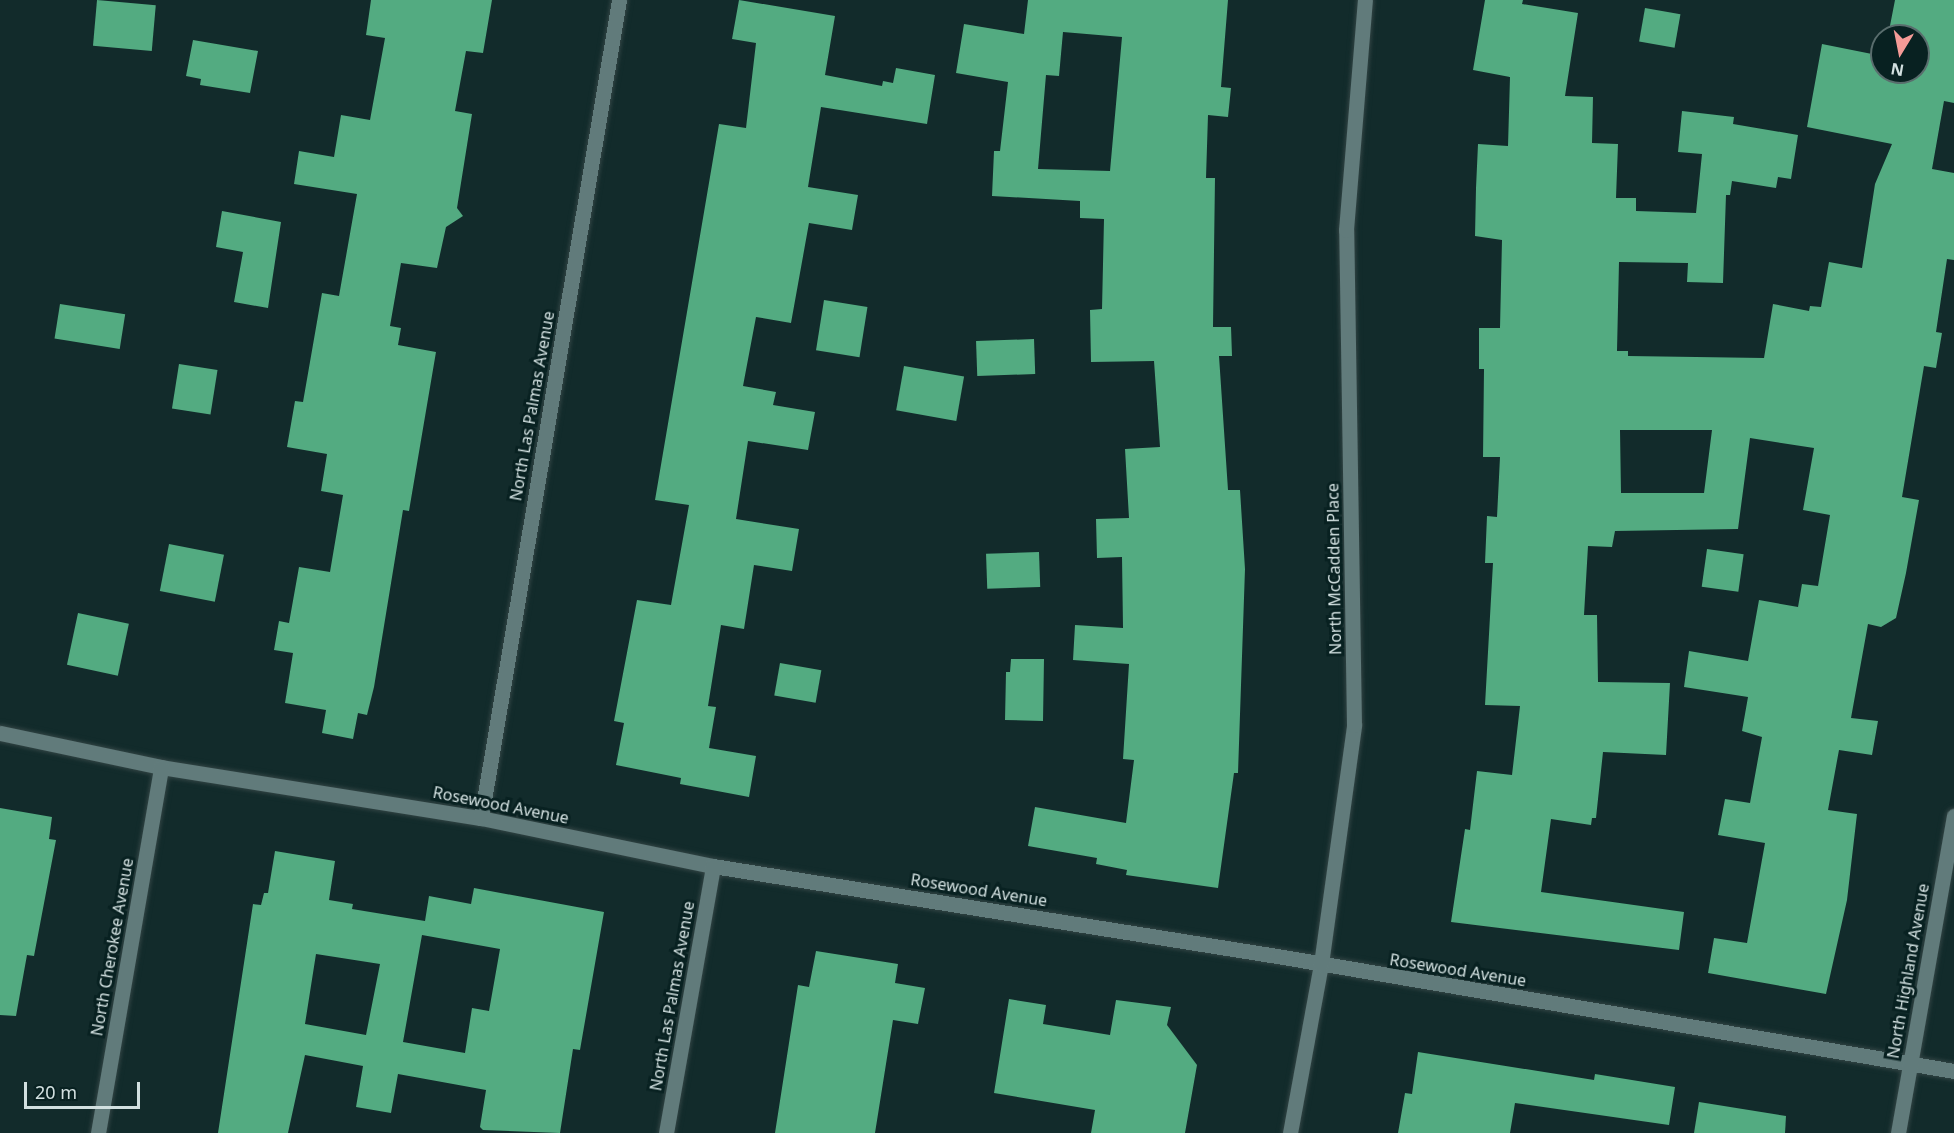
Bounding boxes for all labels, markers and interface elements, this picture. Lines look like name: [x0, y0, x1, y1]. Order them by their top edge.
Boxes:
north arrow: [1870, 24, 1930, 84]
text: N: [1889, 58, 1906, 82]
street label: North Las Palmas Avenue: [506, 310, 558, 502]
street label: North McCadden Place: [1323, 483, 1345, 655]
street label: Rosewood Avenue: [431, 782, 571, 828]
street label: North Cherokee Avenue: [87, 857, 137, 1037]
street label: Rosewood Avenue: [909, 870, 1049, 910]
street label: North Highland Avenue: [1883, 882, 1933, 1060]
street label: North Las Palmas Avenue: [646, 900, 698, 1092]
street label: Rosewood Avenue: [1388, 950, 1528, 990]
scale bar: [27, 1070, 142, 1108]
text: 20 m: [35, 1080, 77, 1104]

